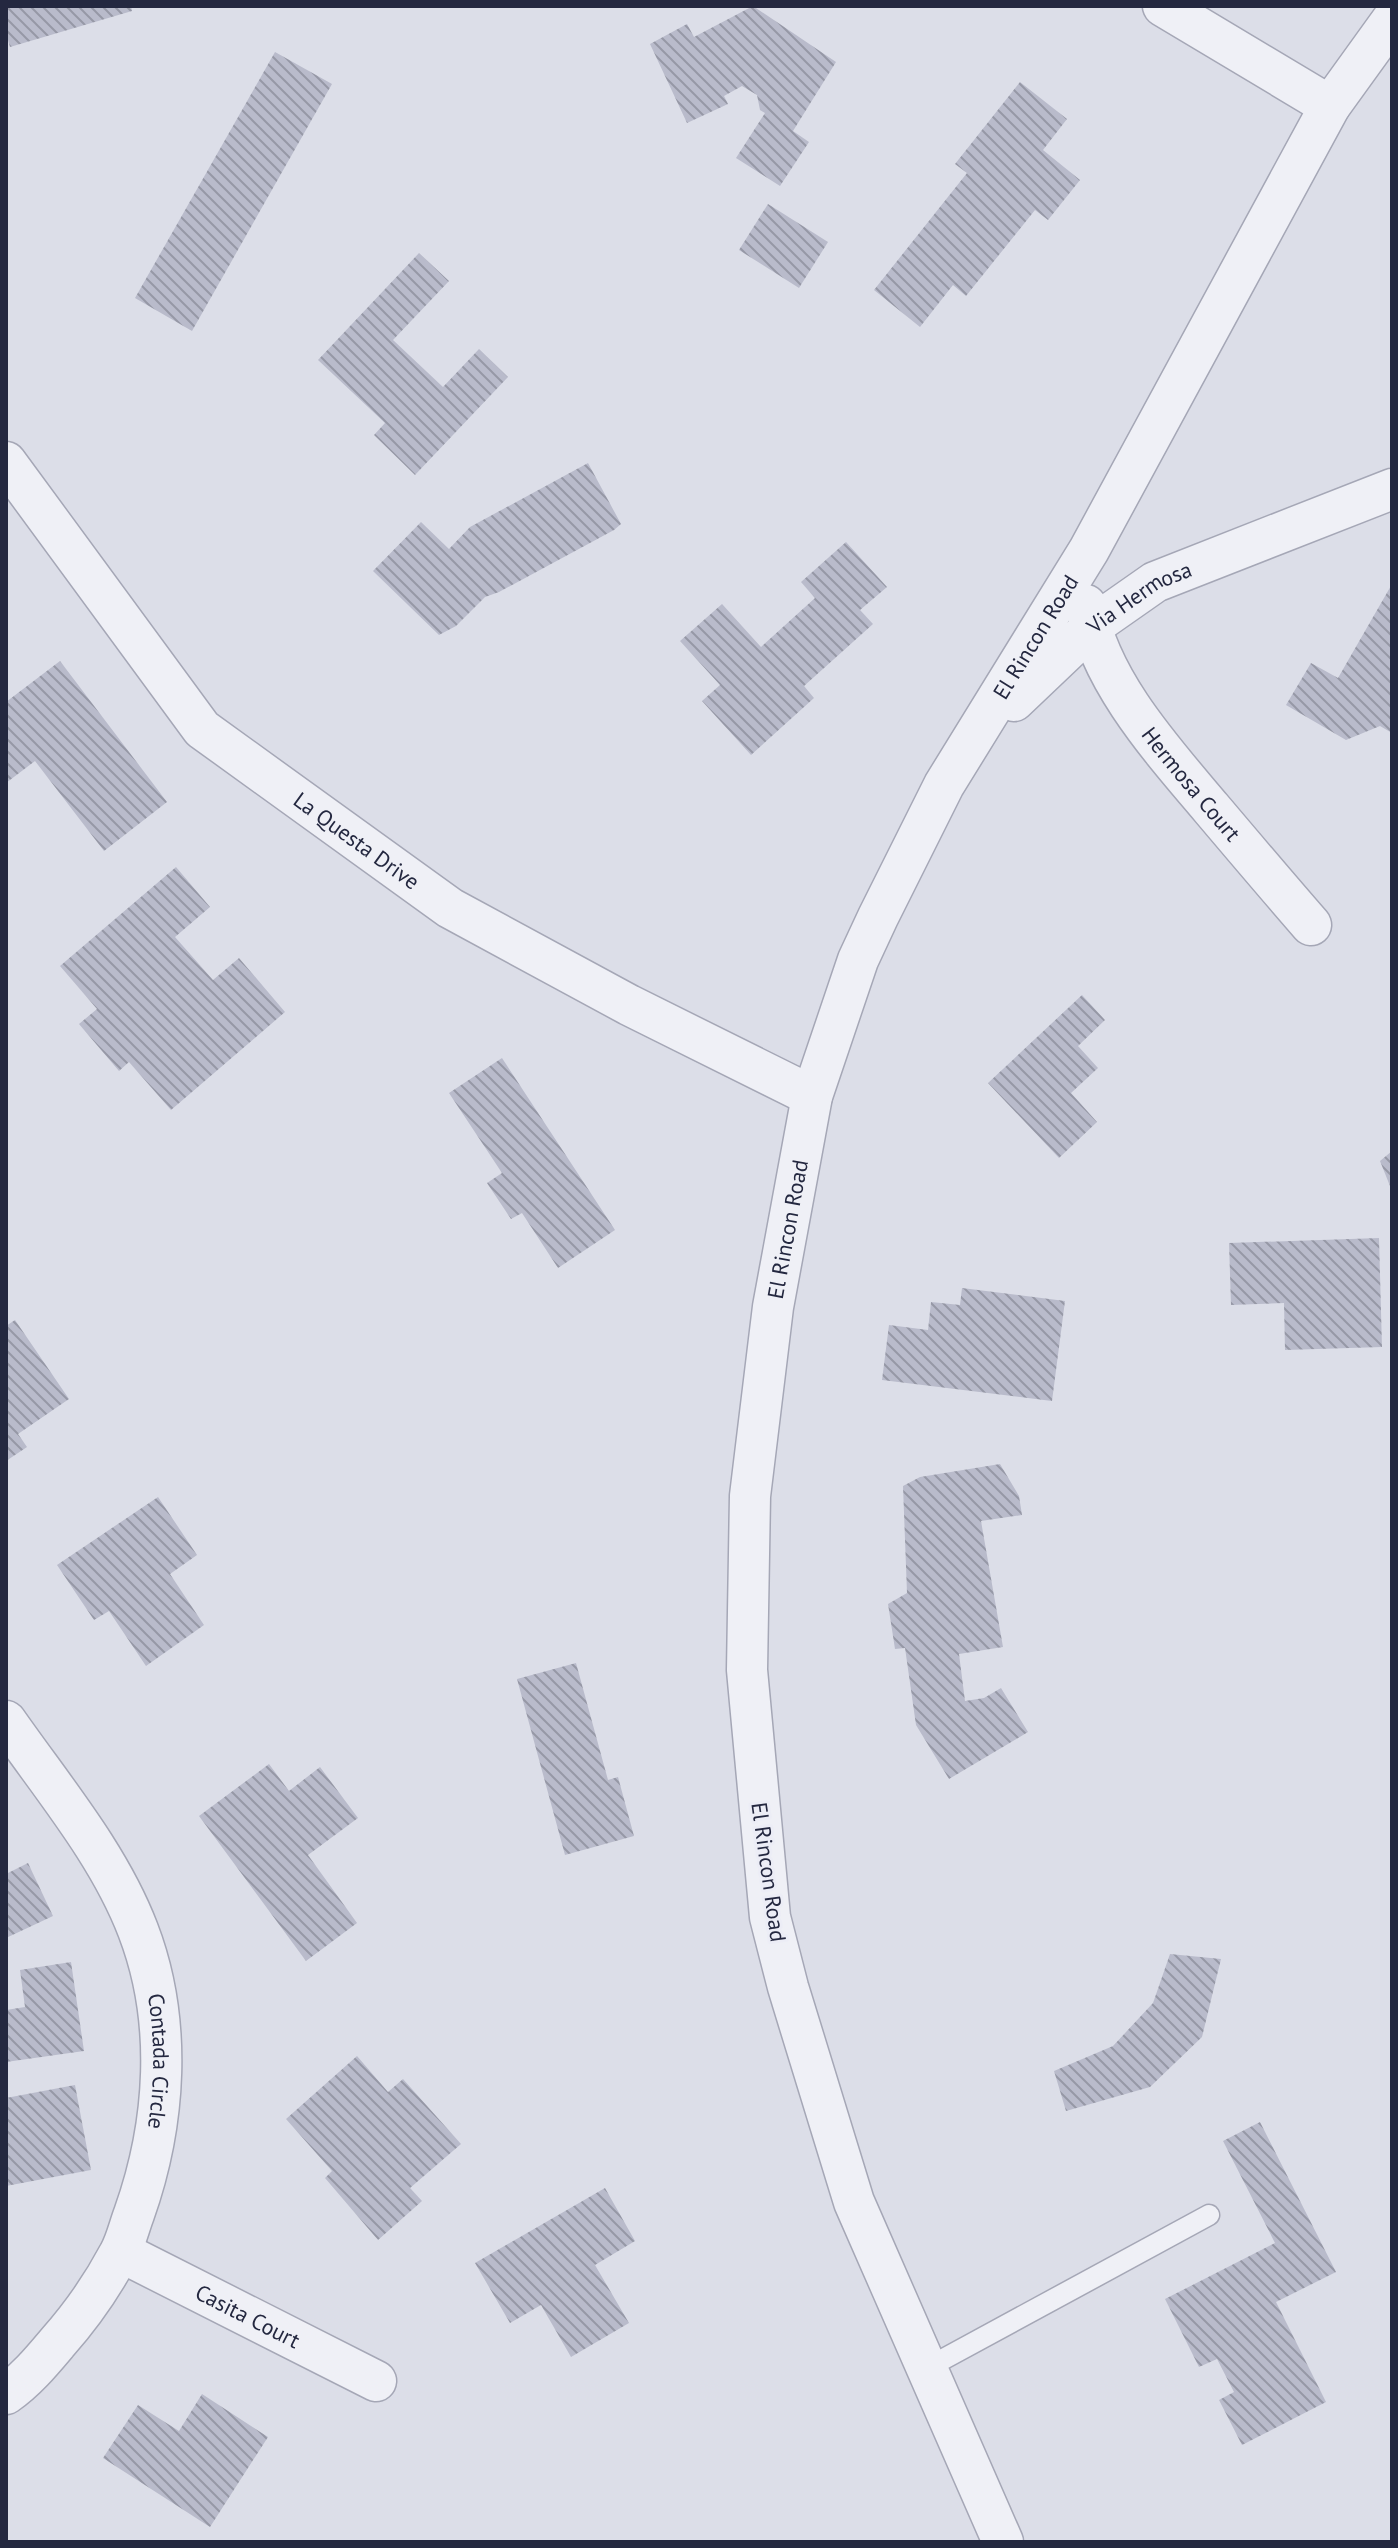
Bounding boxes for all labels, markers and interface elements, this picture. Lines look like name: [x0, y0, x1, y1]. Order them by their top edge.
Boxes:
street label: Via Hermosa: [1080, 555, 1196, 640]
street label: El Rincon Road: [986, 570, 1084, 704]
street label: Hermosa Court: [1136, 721, 1247, 847]
street label: La Questa Drive: [288, 786, 425, 896]
street label: El Rincon Road: [761, 1157, 814, 1301]
street label: El Rincon Road: [745, 1800, 793, 1944]
street label: Contada Circle: [142, 1991, 175, 2131]
street label: Casita Court: [191, 2278, 305, 2354]

